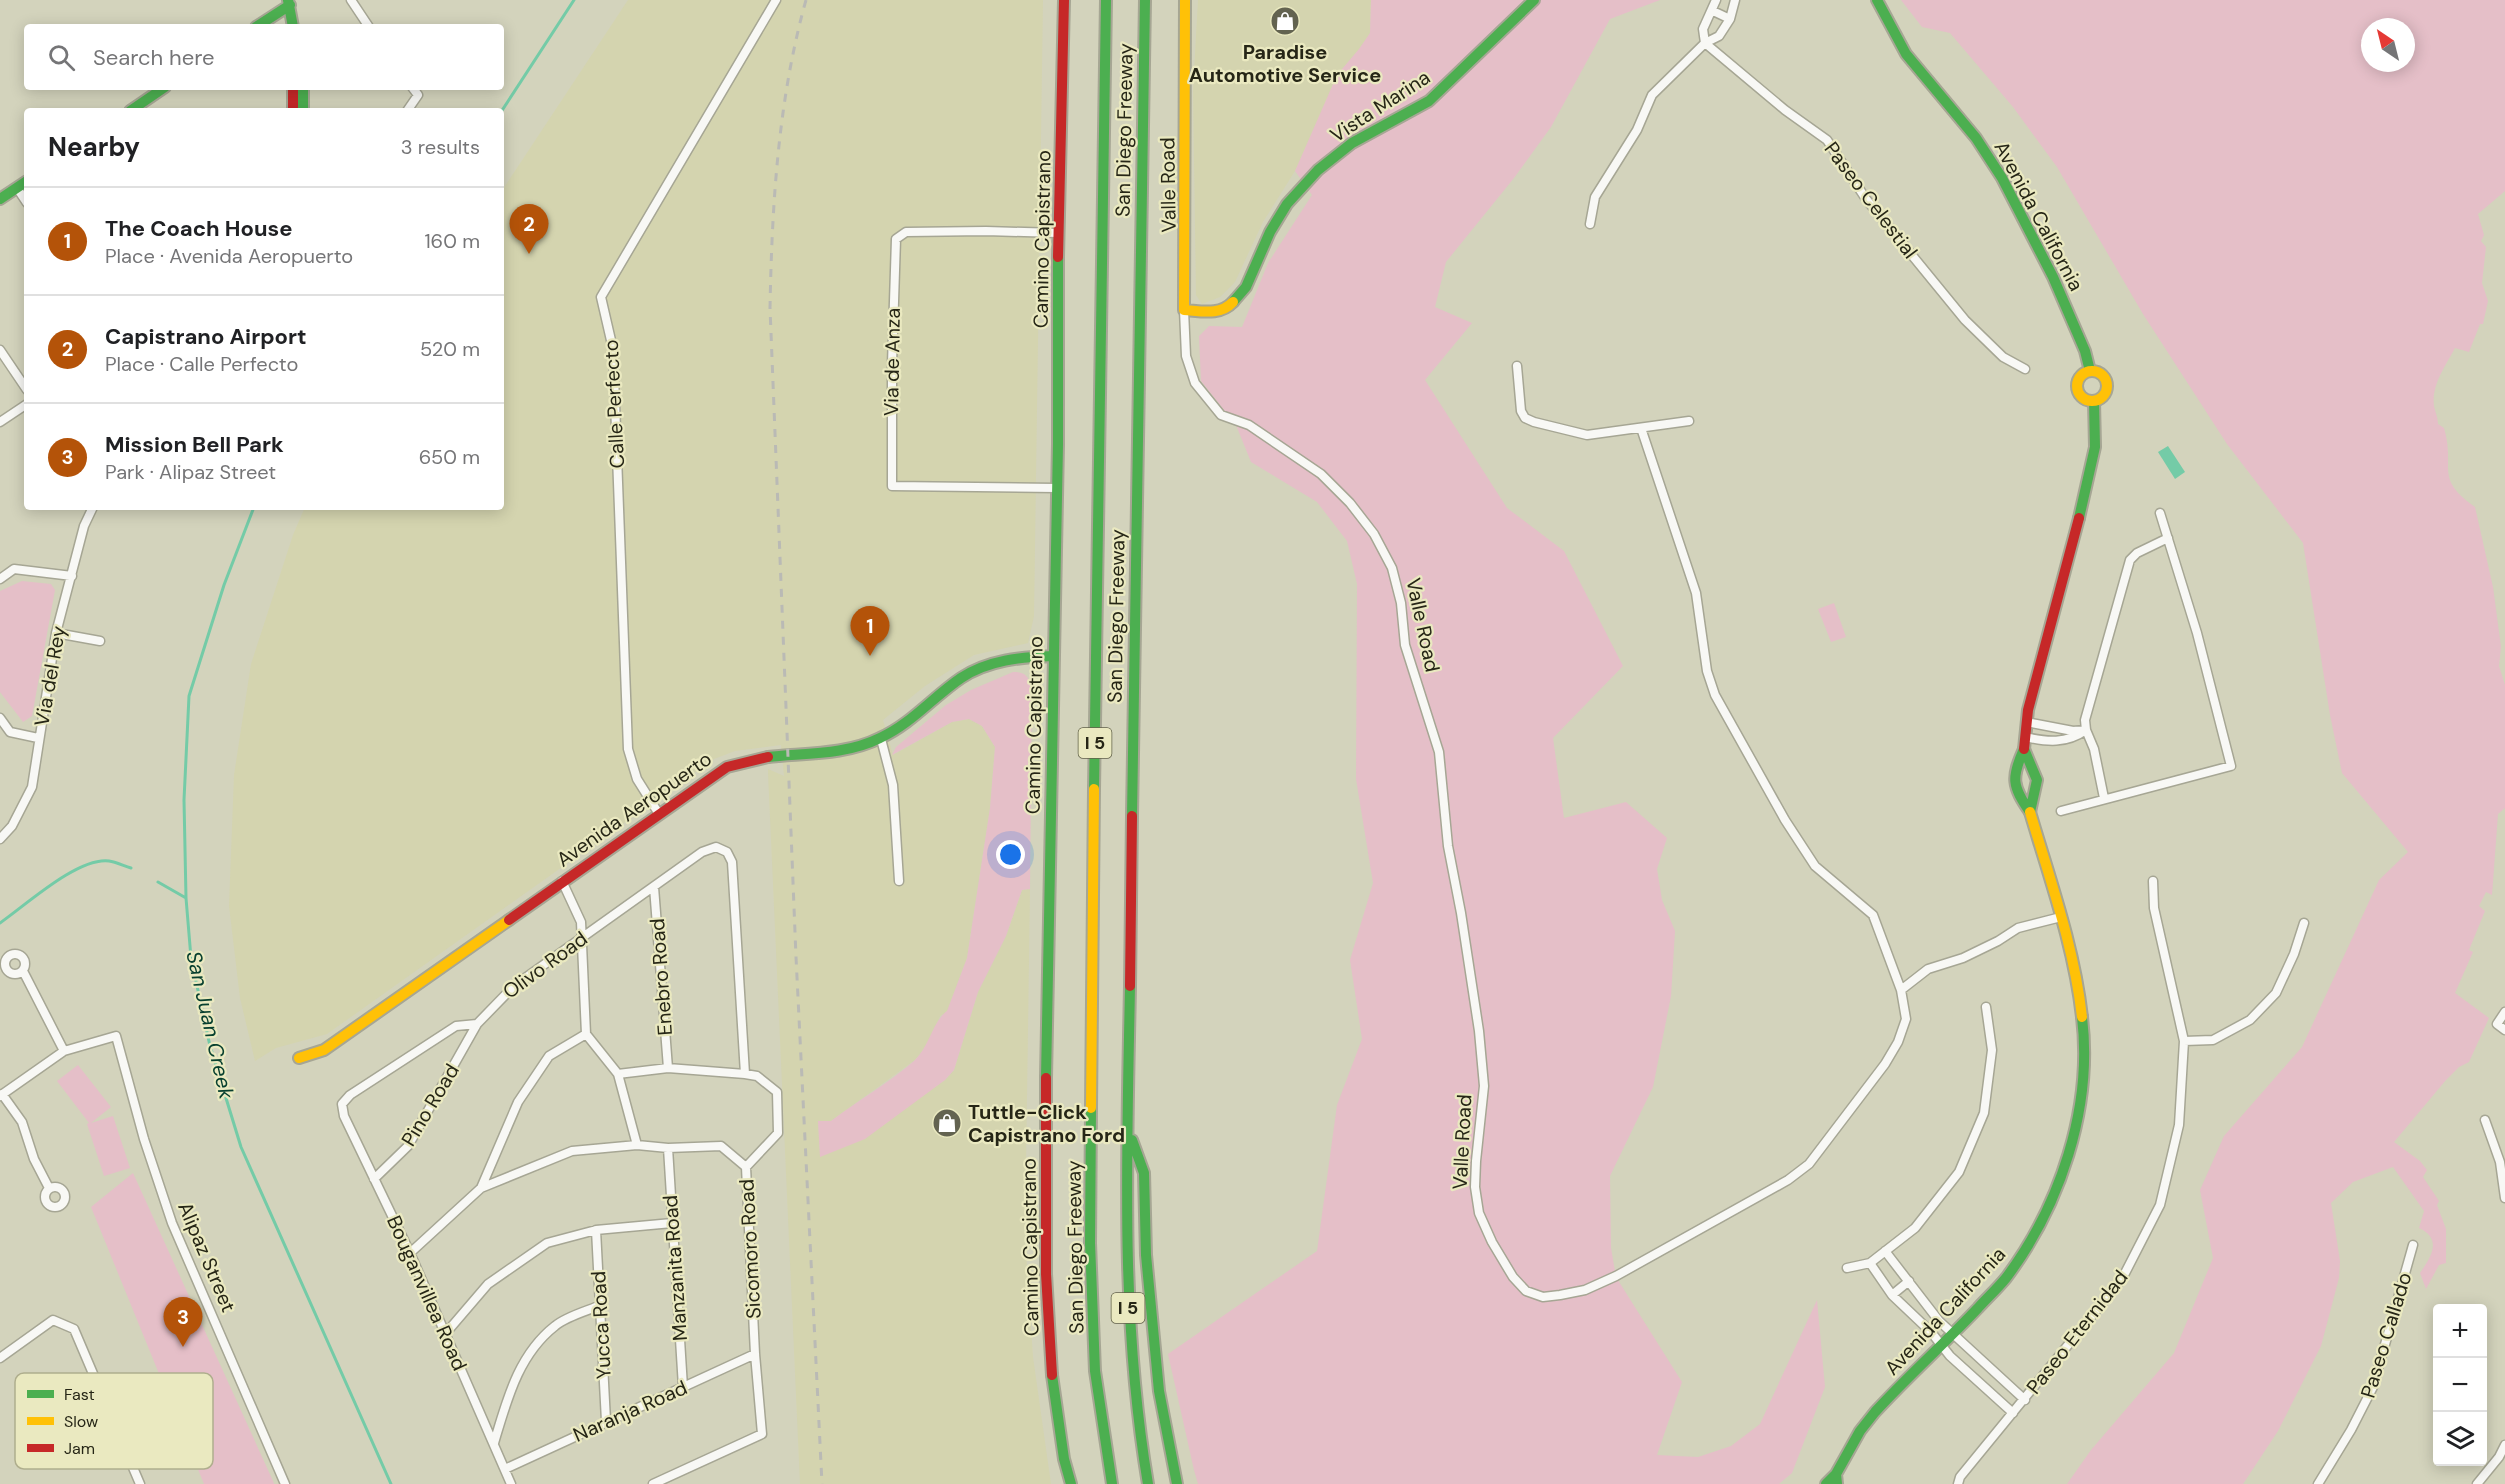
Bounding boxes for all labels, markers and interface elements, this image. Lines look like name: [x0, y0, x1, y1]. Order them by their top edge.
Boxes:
shop icon: Paradise Automotive Service: [1269, 5, 1301, 37]
north arrow: [2361, 18, 2415, 72]
search box: [24, 24, 504, 90]
place label: Paradise Automotive Service: [1189, 39, 1381, 88]
icon: search: [45, 41, 78, 74]
text: Search here: [93, 43, 214, 72]
street label: San Diego Freeway: [1109, 43, 1139, 217]
street label: Vista Marina: [1325, 64, 1435, 148]
text: Nearby: [48, 130, 140, 164]
text: 3 results: [401, 134, 480, 160]
street label: Paseo Celestial: [1819, 136, 1923, 264]
street label: Valle Road: [1154, 137, 1182, 233]
street label: Avenida California: [1989, 137, 2089, 295]
street label: Camino Capistrano: [1027, 150, 1057, 328]
pin: 2: [510, 204, 548, 254]
text: The Coach House: [105, 214, 292, 243]
text: 1: [64, 228, 71, 254]
text: 160 m: [424, 228, 480, 254]
text: Place · Avenida Aeropuerto: [105, 243, 353, 269]
street label: Via de Anza: [878, 308, 906, 416]
text: Capistrano Airport: [105, 322, 307, 351]
text: 2: [62, 336, 73, 362]
text: 520 m: [420, 336, 480, 362]
street label: Calle Perfecto: [598, 339, 630, 469]
text: Place · Calle Perfecto: [105, 351, 298, 377]
text: Mission Bell Park: [105, 430, 284, 459]
text: 3: [61, 444, 74, 470]
text: 650 m: [419, 444, 480, 470]
text: Park · Alipaz Street: [105, 459, 276, 485]
street label: San Diego Freeway: [1101, 529, 1131, 703]
street label: Valle Road: [1400, 576, 1446, 674]
pin: 1: [850, 606, 890, 656]
street label: Via del Rey: [28, 624, 72, 728]
street label: Camino Capistrano: [1019, 636, 1049, 814]
road number: I 5: [1078, 728, 1112, 758]
street label: Avenida Aeropuerto: [551, 746, 717, 872]
your location: [996, 840, 1025, 869]
street label: Enebro Road: [644, 918, 678, 1036]
street label: Olivo Road: [498, 926, 592, 1004]
water label: San Juan Creek: [179, 948, 241, 1102]
street label: Pino Road: [395, 1059, 465, 1151]
street label: Valle Road: [1447, 1094, 1477, 1190]
place label: Tuttle-Click Capistrano Ford: [968, 1099, 1125, 1148]
shop icon: Tuttle-Click Capistrano Ford: [931, 1107, 963, 1139]
street label: Camino Capistrano: [1015, 1158, 1045, 1336]
street label: San Diego Freeway: [1060, 1160, 1090, 1334]
street label: Sicomoro Road: [733, 1178, 767, 1320]
street label: Manzanita Road: [657, 1194, 693, 1342]
street label: Alipaz Street: [172, 1198, 242, 1316]
street label: Bouganvillea Road: [381, 1211, 473, 1375]
street label: Avenida California: [1879, 1241, 2011, 1381]
street label: Paseo Eternidad: [2020, 1265, 2134, 1399]
street label: Paseo Callado: [2355, 1269, 2417, 1401]
street label: Yucca Road: [585, 1270, 617, 1380]
road number: I 5: [1112, 1293, 1144, 1323]
pin: 3: [164, 1298, 202, 1347]
map controls: [2433, 1304, 2487, 1466]
button: +: [2433, 1304, 2487, 1358]
button: −: [2433, 1358, 2487, 1412]
legend: [15, 1373, 213, 1469]
street label: Naranja Road: [569, 1374, 691, 1448]
text: Fast: [64, 1384, 95, 1405]
text: Slow: [64, 1411, 98, 1432]
button: layers: [2433, 1412, 2487, 1466]
text: Jam: [64, 1438, 95, 1459]

